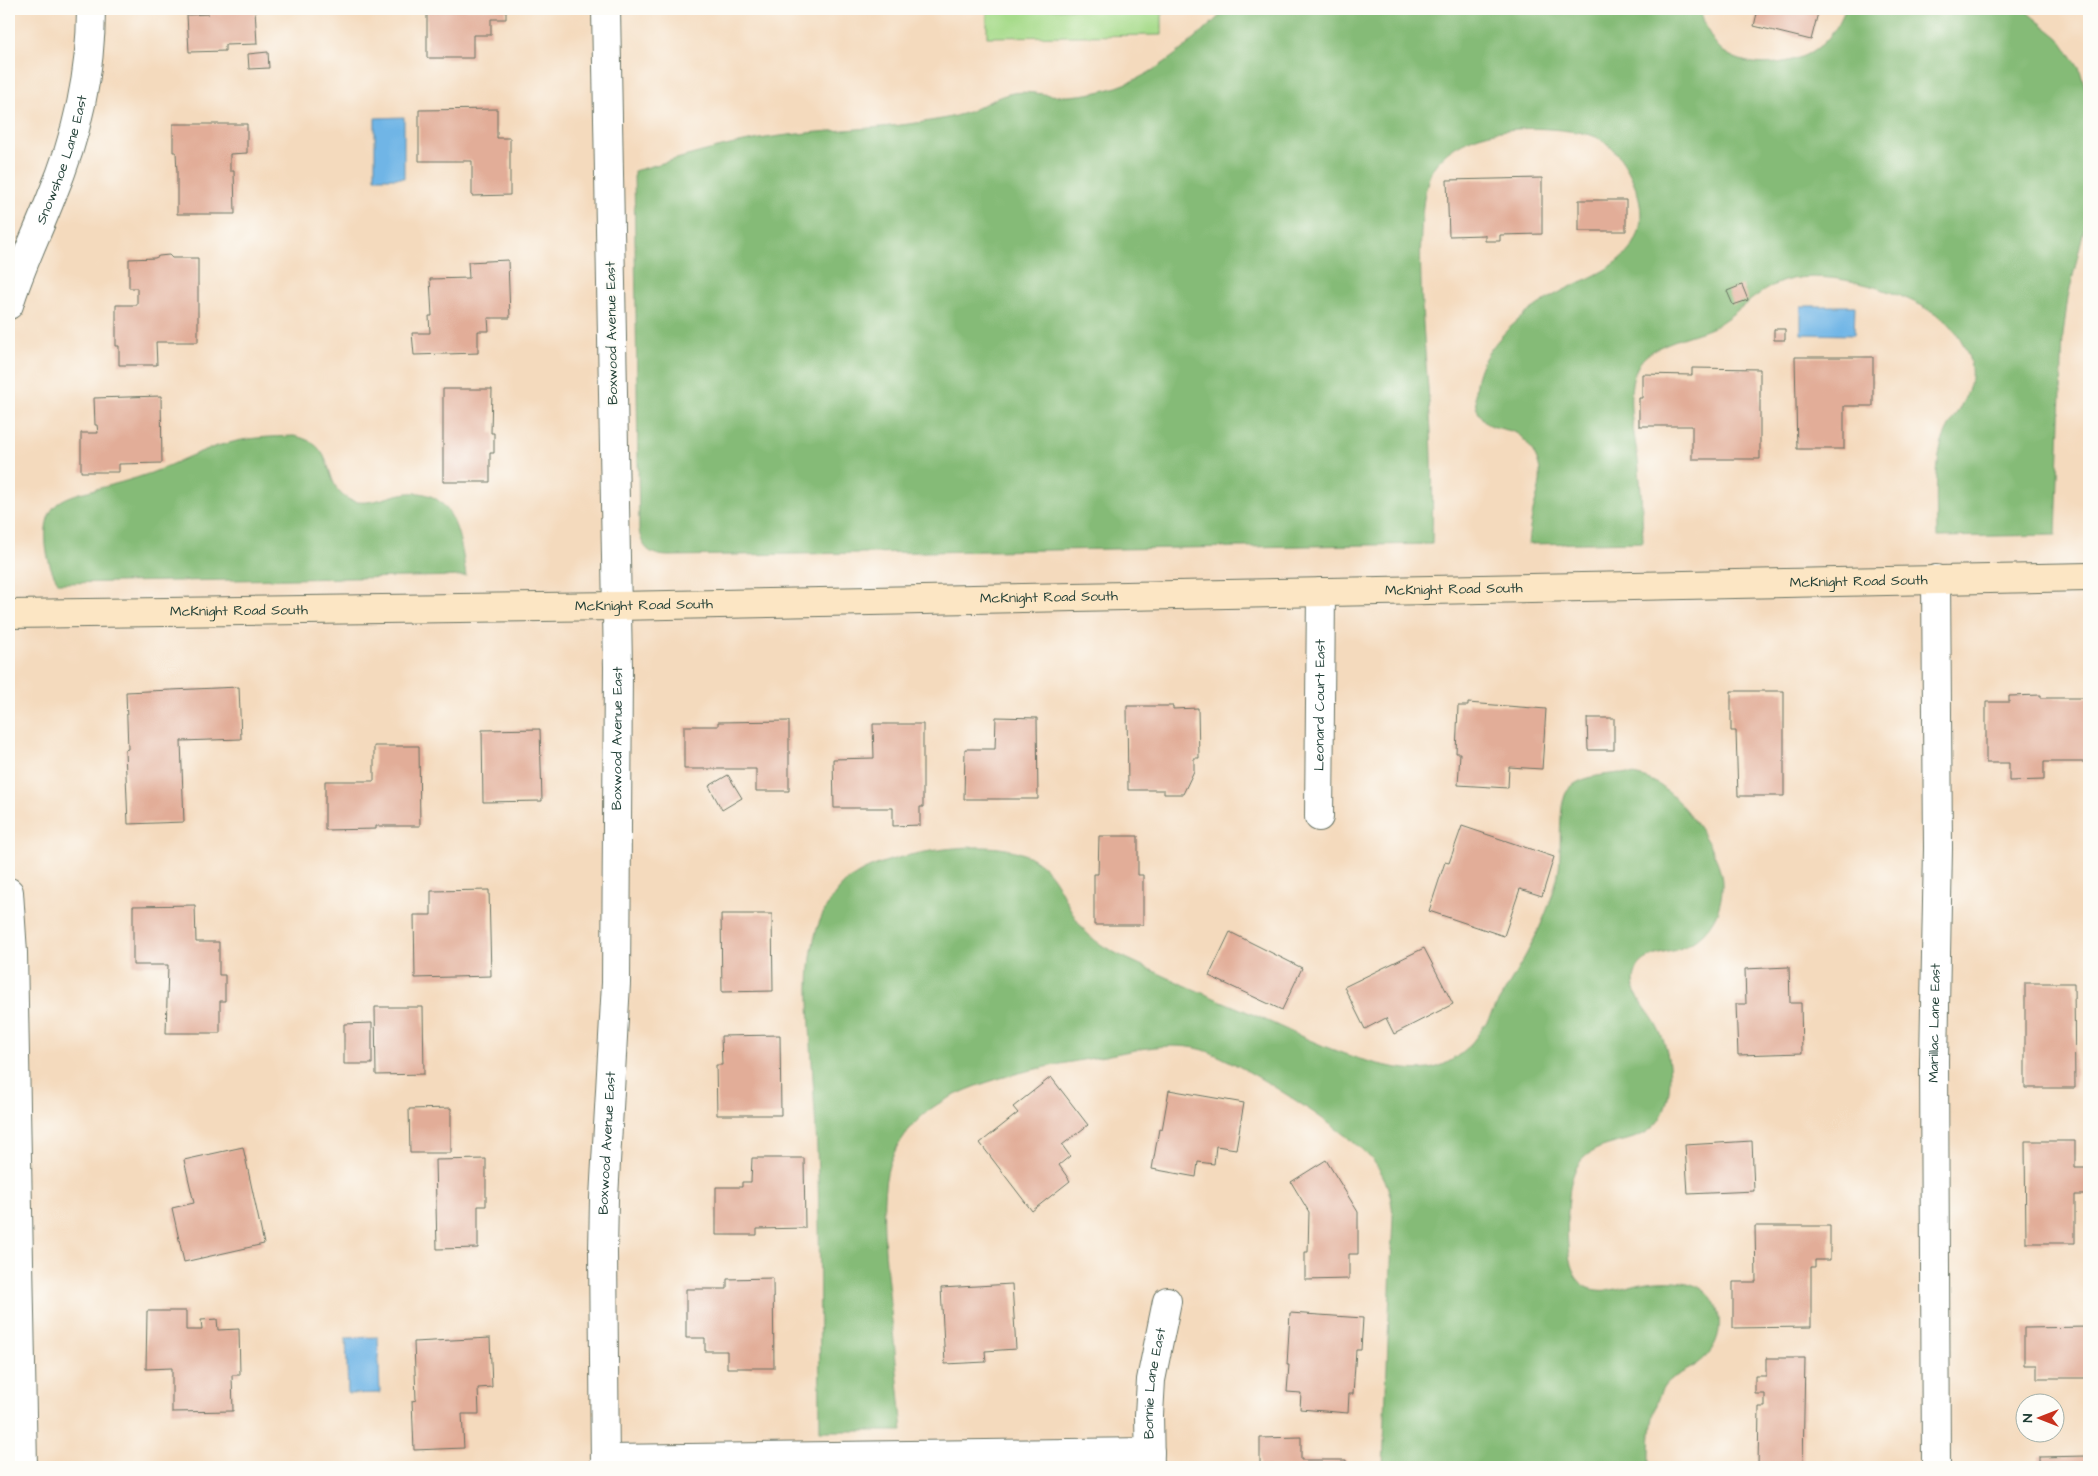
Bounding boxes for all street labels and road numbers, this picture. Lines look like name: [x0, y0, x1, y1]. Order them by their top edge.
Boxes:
street label: Snowshoe Lane East: [31, 93, 93, 228]
street label: Boxwood Avenue East: [601, 261, 623, 405]
street label: McKnight Road South: [1790, 570, 1928, 593]
street label: McKnight Road South: [1385, 578, 1523, 601]
street label: McKnight Road South: [980, 586, 1118, 609]
street label: McKnight Road South: [575, 594, 713, 617]
street label: McKnight Road South: [170, 600, 308, 622]
street label: Leonard Court East: [1309, 639, 1331, 771]
street label: Boxwood Avenue East: [607, 666, 628, 810]
street label: Marillac Lane East: [1924, 963, 1946, 1083]
street label: Boxwood Avenue East: [594, 1071, 621, 1215]
street label: Bonnie Lane East: [1139, 1326, 1171, 1439]

